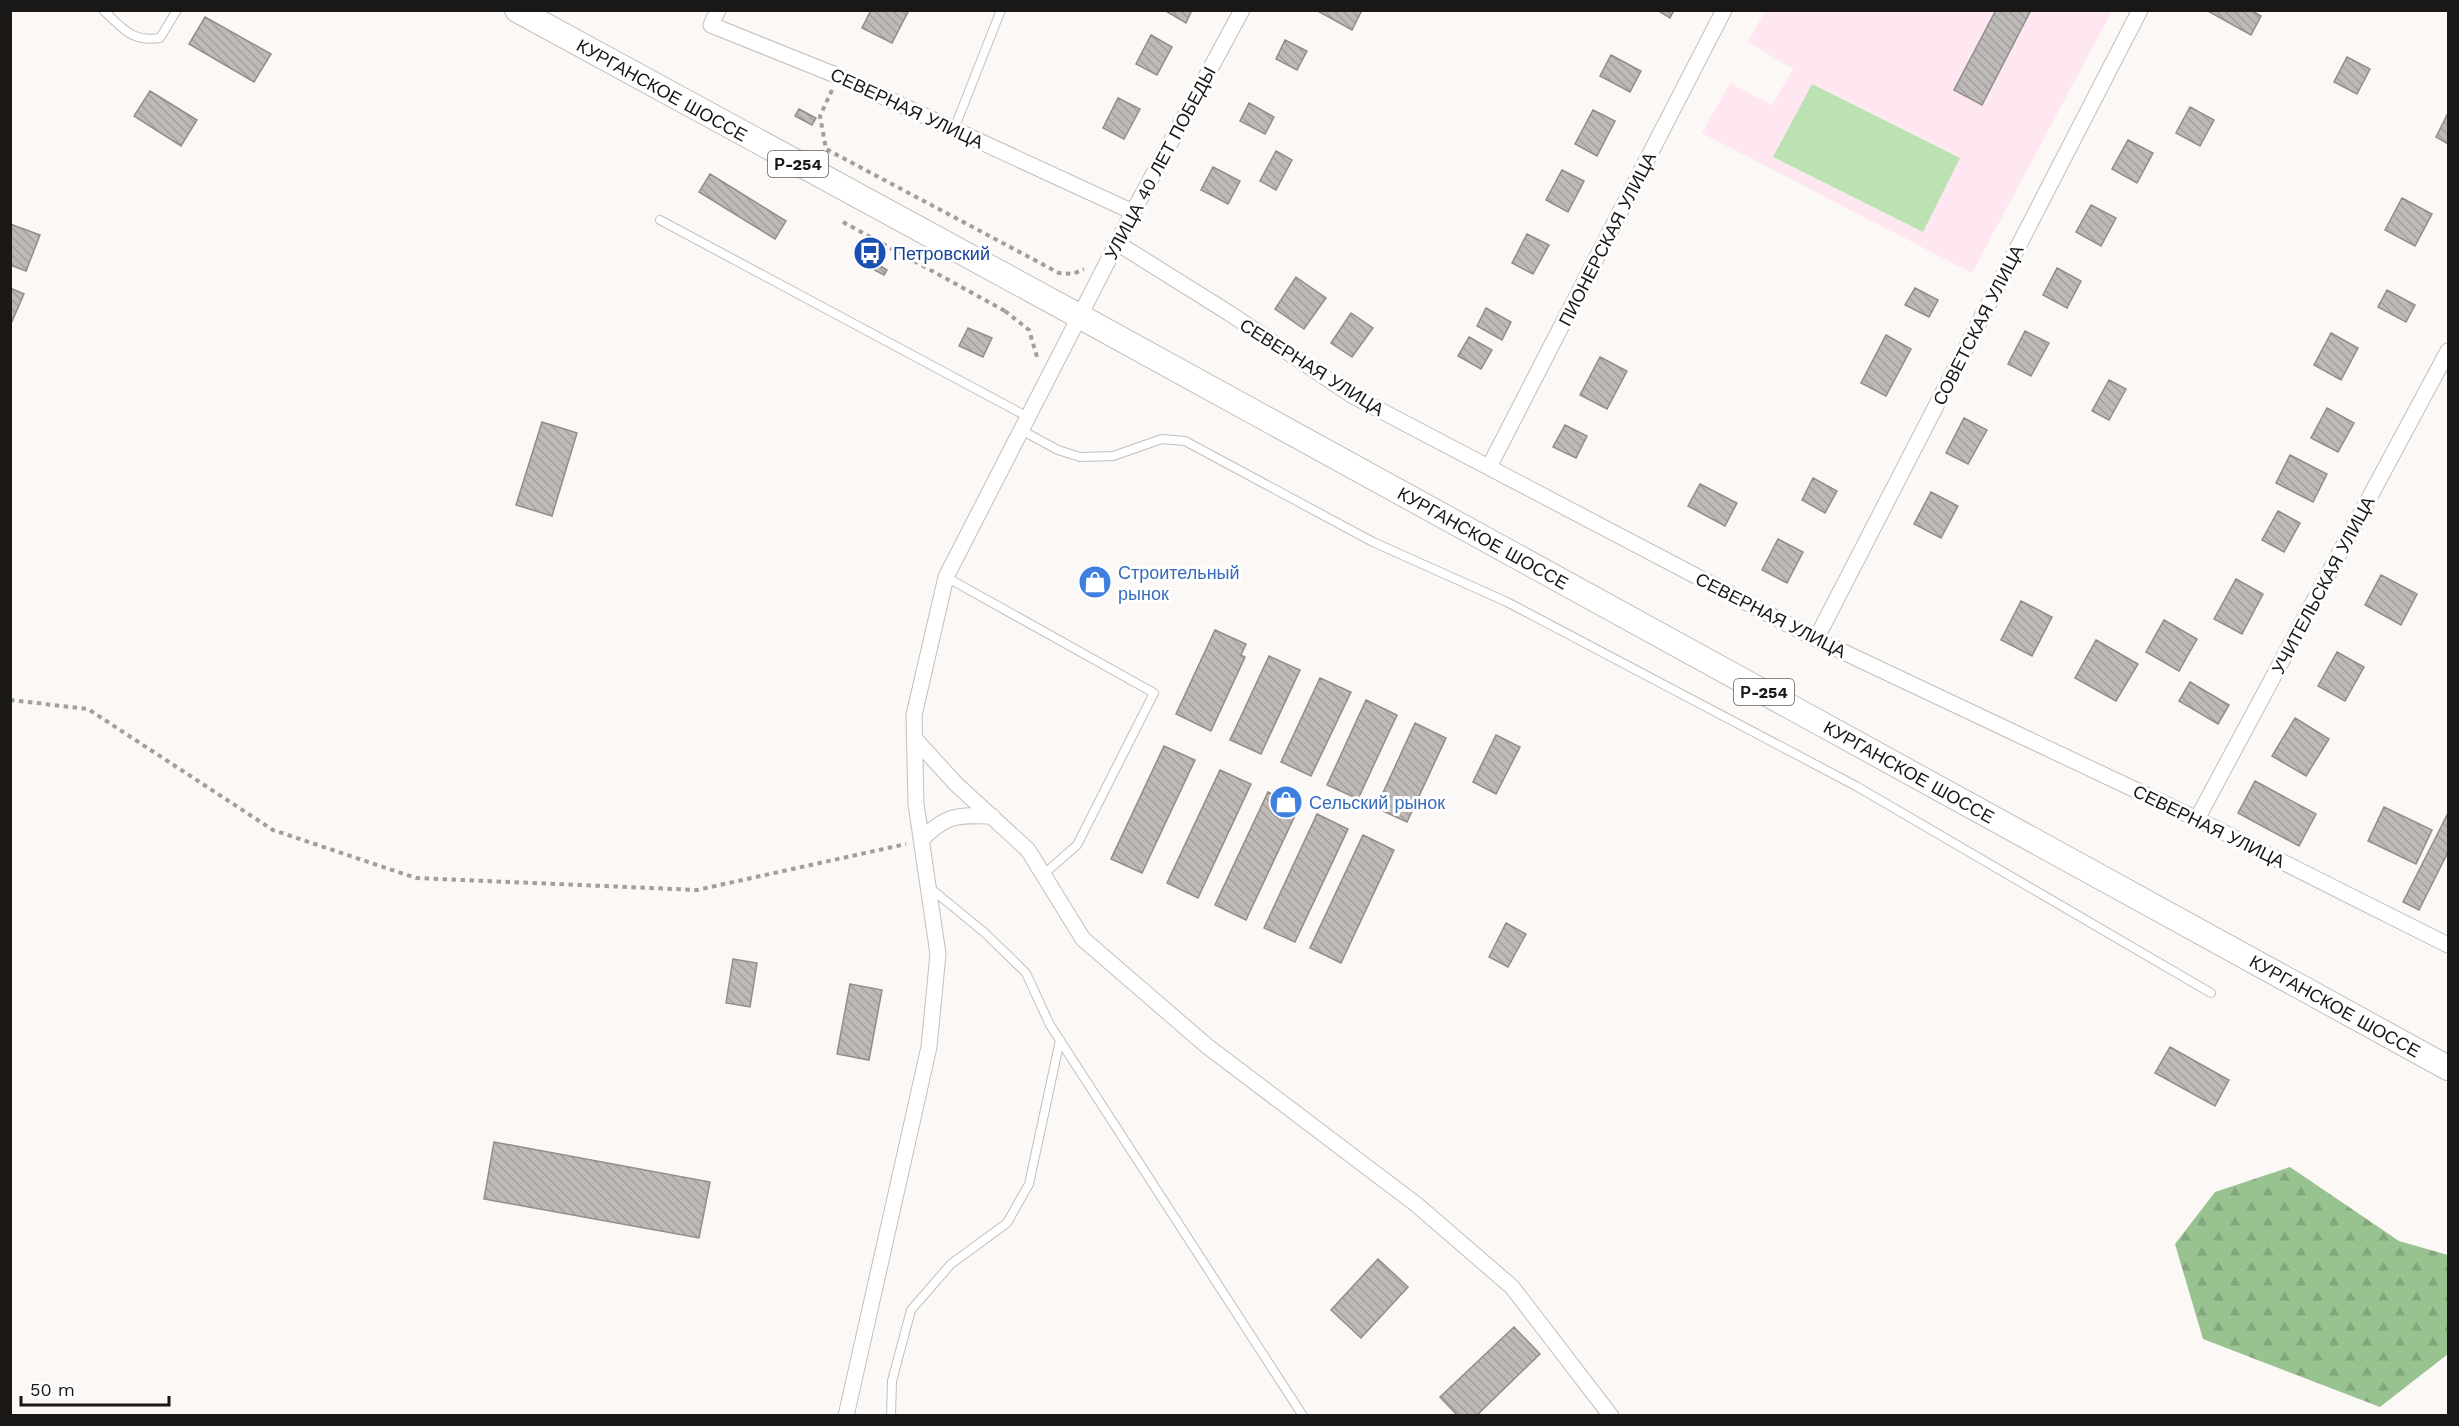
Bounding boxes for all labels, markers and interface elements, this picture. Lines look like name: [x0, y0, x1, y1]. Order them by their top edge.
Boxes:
street label: КУРГАНСКОЕ ШОССЕ: [573, 34, 751, 146]
street label: СЕВЕРНАЯ УЛИЦА: [827, 63, 987, 153]
street label: УЛИЦА 40 ЛЕТ ПОБЕДЫ: [1100, 63, 1220, 263]
street label: ПИОНЕРСКАЯ УЛИЦА: [1554, 149, 1660, 329]
road number: Р-254: [768, 151, 828, 177]
bus stop icon: Петровский: [852, 235, 888, 271]
street label: СОВЕТСКАЯ УЛИЦА: [1928, 241, 2028, 409]
place label: Петровский: [893, 243, 990, 264]
street label: СЕВЕРНАЯ УЛИЦА: [1236, 314, 1388, 420]
street label: КУРГАНСКОЕ ШОССЕ: [1394, 482, 1572, 594]
street label: УЧИТЕЛЬСКАЯ УЛИЦА: [2267, 493, 2379, 677]
place label: Строительный рынок: [1118, 562, 1240, 604]
shop icon: Строительный рынок: [1077, 564, 1113, 600]
street label: СЕВЕРНАЯ УЛИЦА: [1692, 568, 1850, 662]
road number: Р-254: [1734, 679, 1794, 705]
street label: КУРГАНСКОЕ ШОССЕ: [1820, 716, 1998, 828]
street label: СЕВЕРНАЯ УЛИЦА: [2130, 780, 2288, 872]
shop icon: Сельский рынок: [1268, 784, 1304, 820]
place label: Сельский рынок: [1309, 792, 1445, 813]
street label: КУРГАНСКОЕ ШОССЕ: [2246, 950, 2424, 1062]
scale bar: [21, 1369, 170, 1407]
text: 50 m: [30, 1379, 75, 1400]

